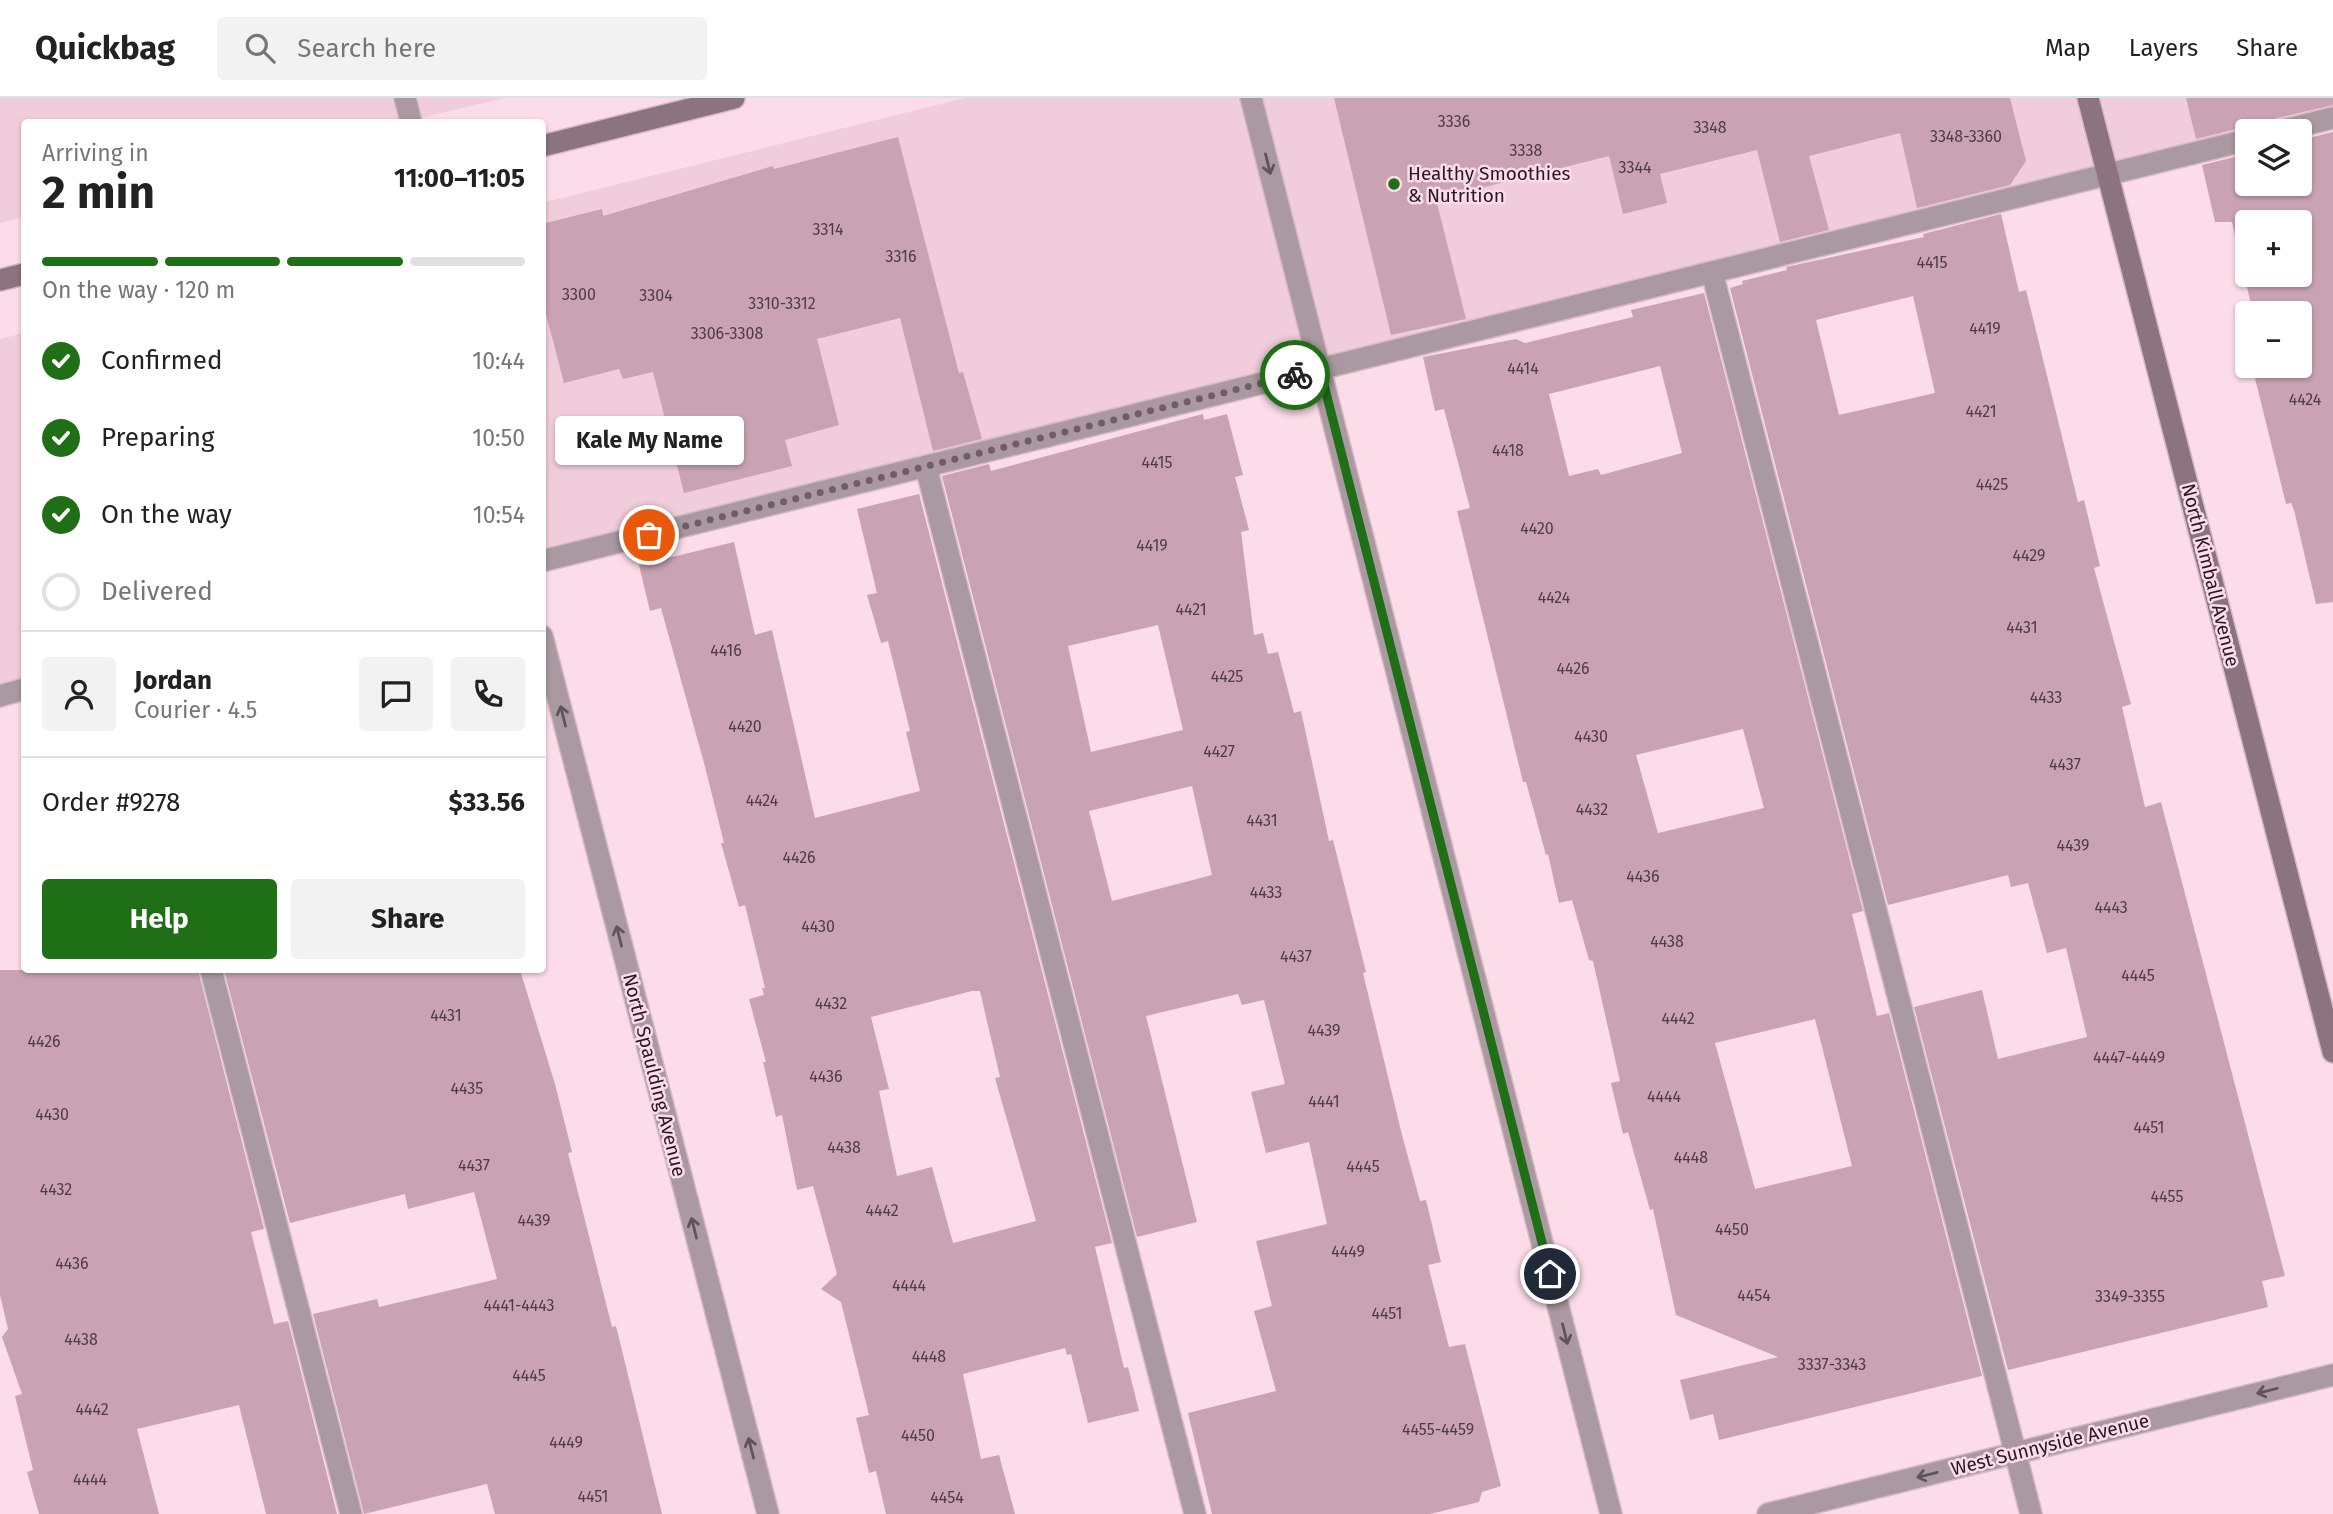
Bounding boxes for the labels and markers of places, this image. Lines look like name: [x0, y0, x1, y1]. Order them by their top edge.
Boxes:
place label: Healthy Smoothies & Nutrition: [1408, 162, 1571, 207]
marker: Healthy Smoothies & Nutrition: [1386, 176, 1402, 192]
callout: Kale My Name: [554, 416, 744, 465]
pin: [619, 505, 679, 565]
pin: [1520, 1244, 1580, 1304]

